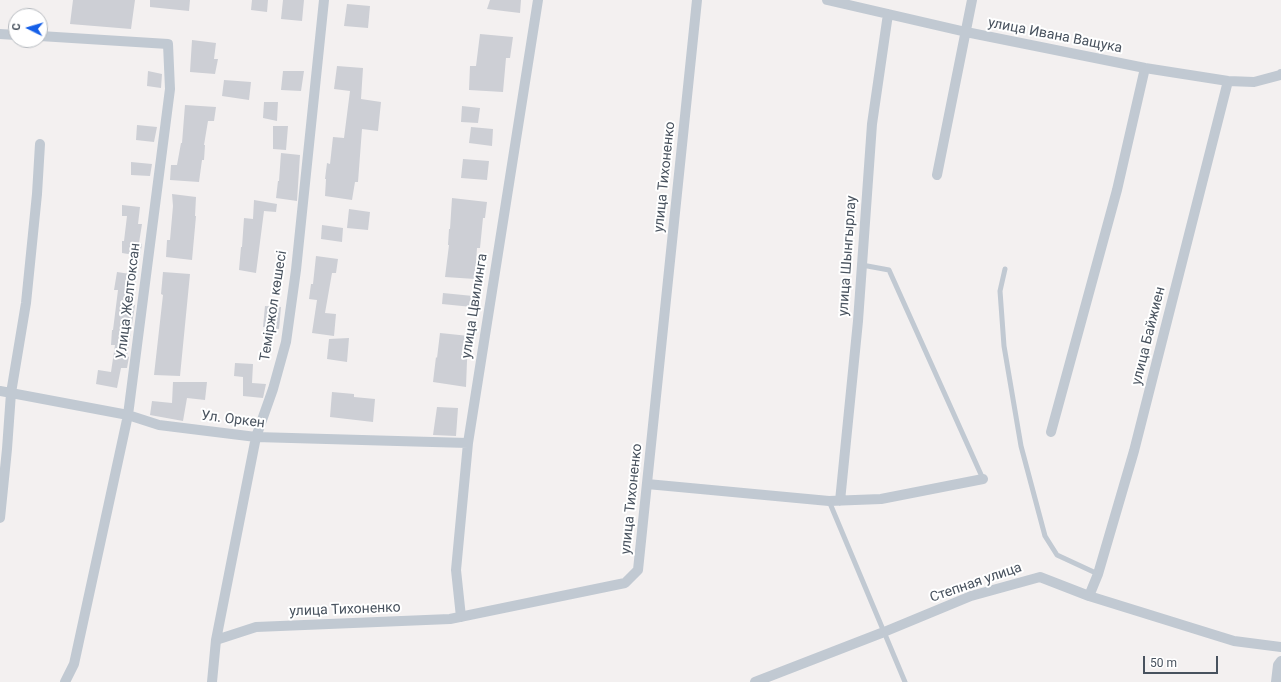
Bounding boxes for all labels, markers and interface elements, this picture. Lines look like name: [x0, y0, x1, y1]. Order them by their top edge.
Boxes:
north arrow: [8, 8, 48, 48]
street label: улица Ивана Ващука: [986, 15, 1124, 57]
text: С: [10, 23, 23, 31]
street label: улица Тихоненко: [651, 121, 679, 233]
street label: улица Шынгырлау: [835, 195, 861, 317]
street label: Улица Желтоксан: [114, 242, 144, 360]
street label: Теміржол көшесі: [257, 250, 291, 362]
street label: улица Цвилинга: [458, 252, 492, 360]
street label: улица Байжиен: [1129, 285, 1169, 387]
street label: Ул. Оркен: [200, 408, 266, 432]
street label: улица Тихоненко: [618, 443, 646, 555]
street label: Степная улица: [928, 559, 1024, 607]
street label: улица Тихоненко: [289, 600, 401, 620]
scale bar: [1145, 648, 1220, 674]
text: 50 m: [1150, 656, 1177, 670]

